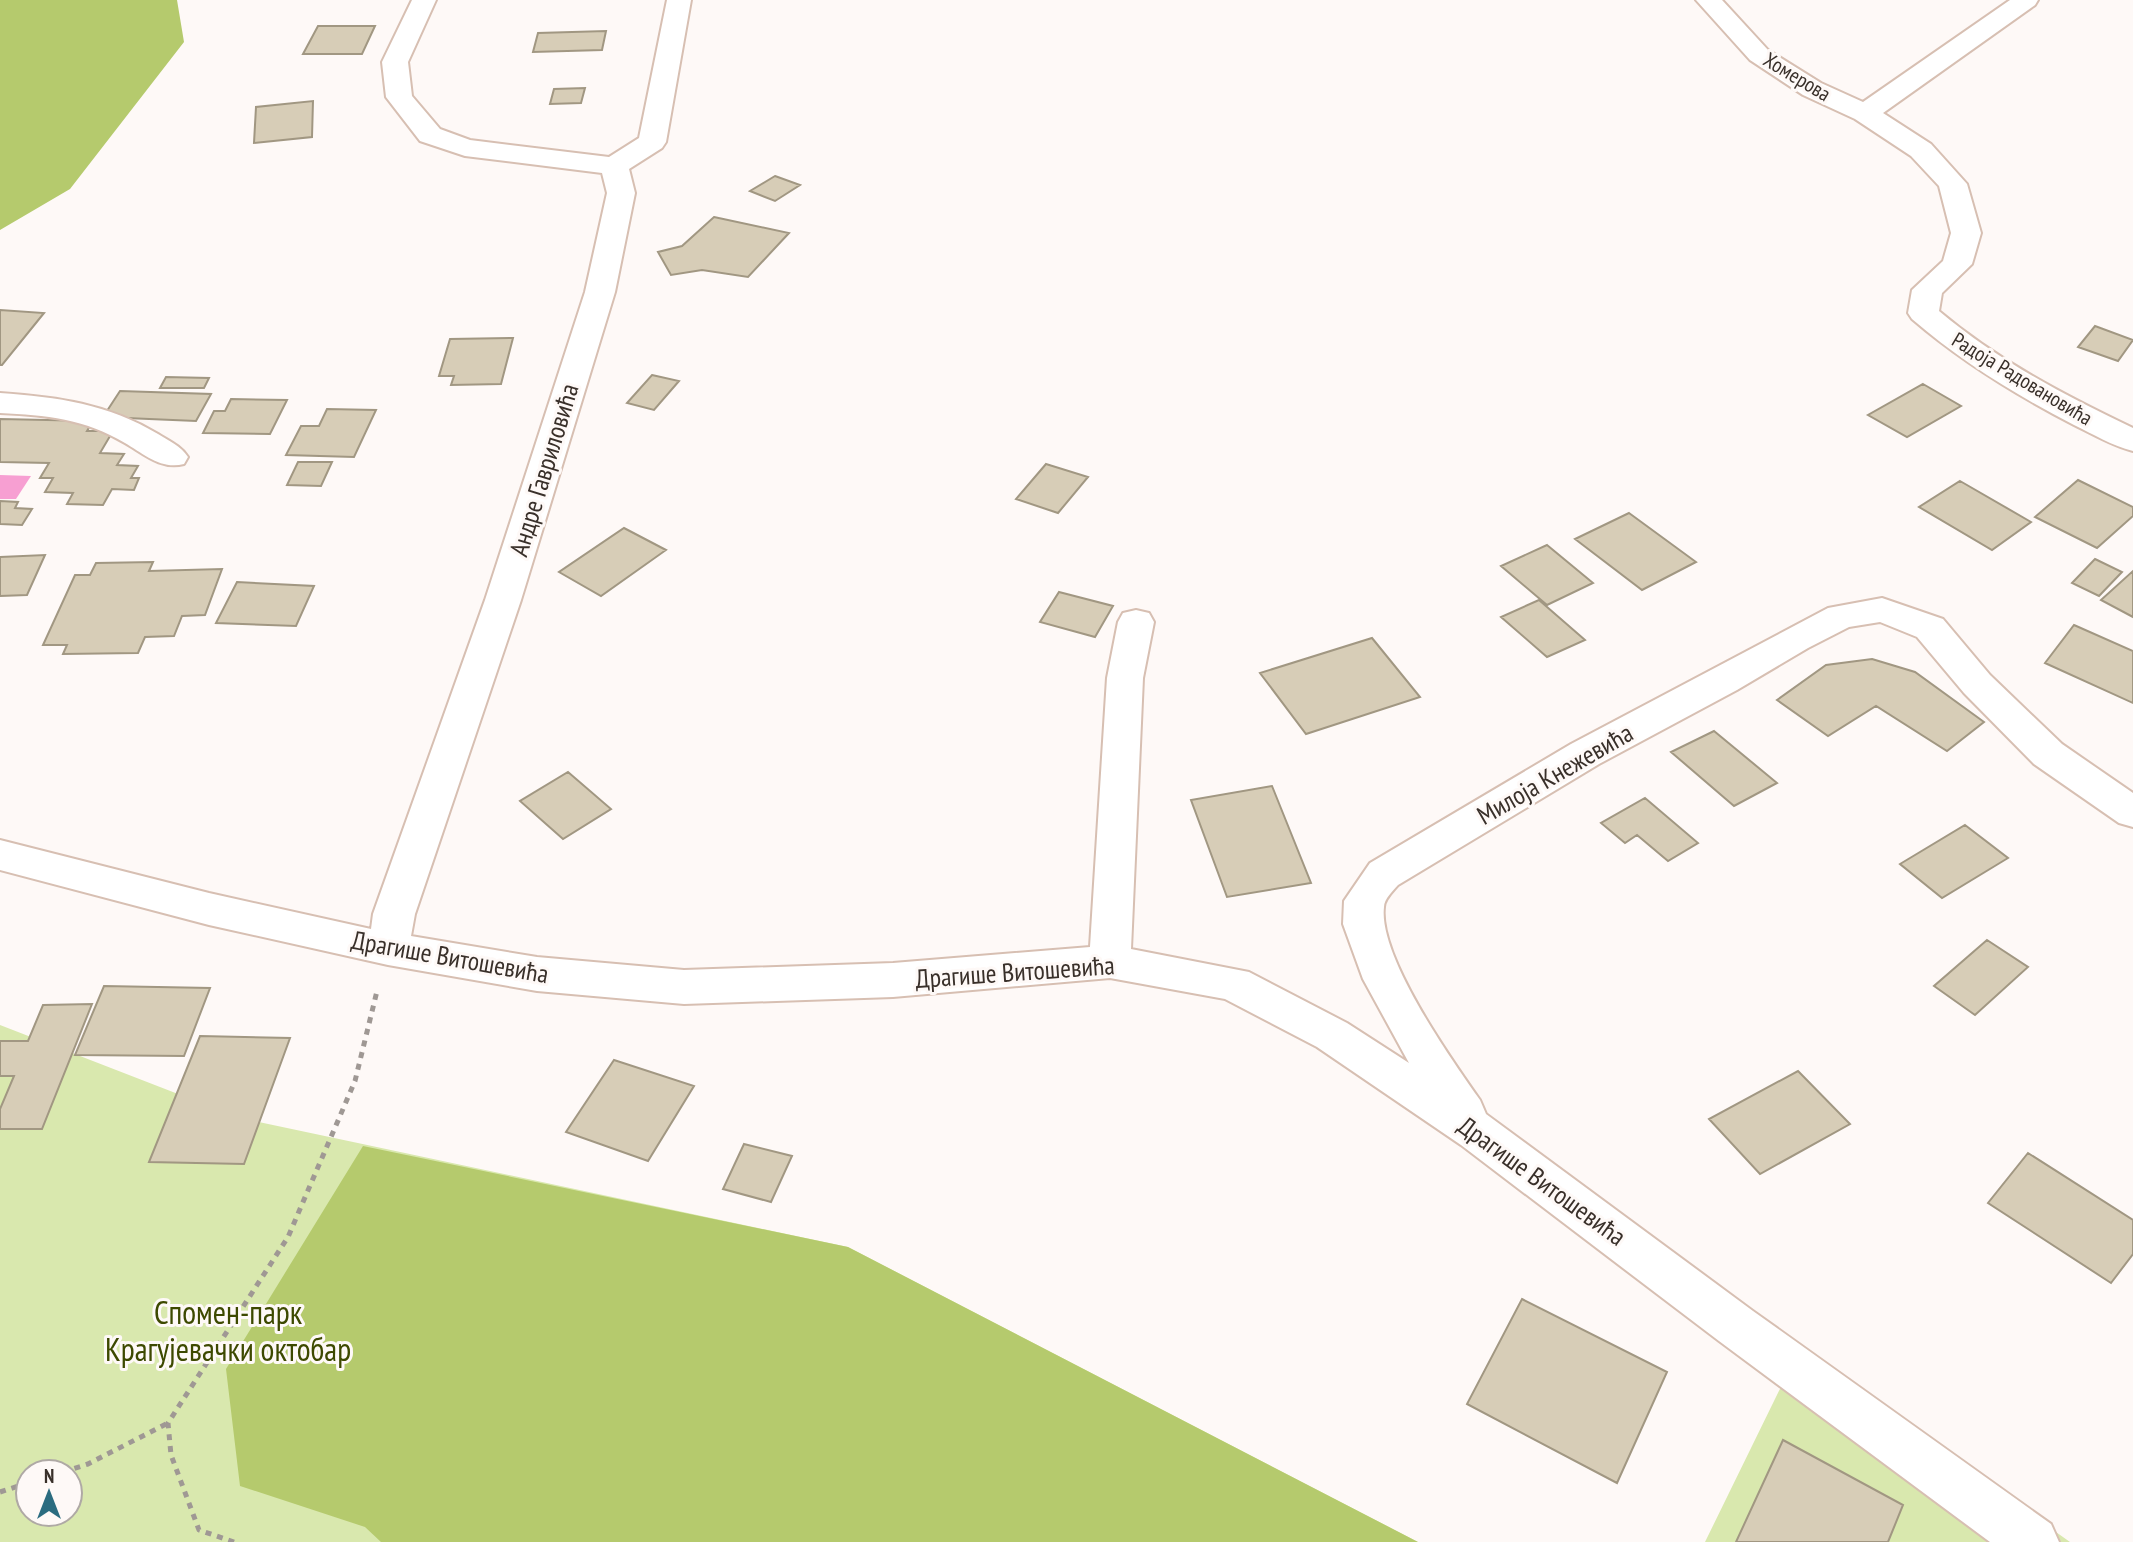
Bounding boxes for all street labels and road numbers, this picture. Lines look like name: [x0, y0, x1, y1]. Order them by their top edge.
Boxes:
street label: Хомерова: [1759, 46, 1836, 107]
street label: Радоја Радовановића: [1947, 326, 2097, 431]
street label: Андре Гавриловића: [502, 380, 585, 560]
street label: Милоја Кнежевића: [1471, 716, 1638, 831]
street label: Драгише Витошевића: [349, 923, 551, 990]
street label: Драгише Витошевића: [914, 948, 1116, 995]
street label: Драгише Витошевића: [1452, 1109, 1633, 1253]

